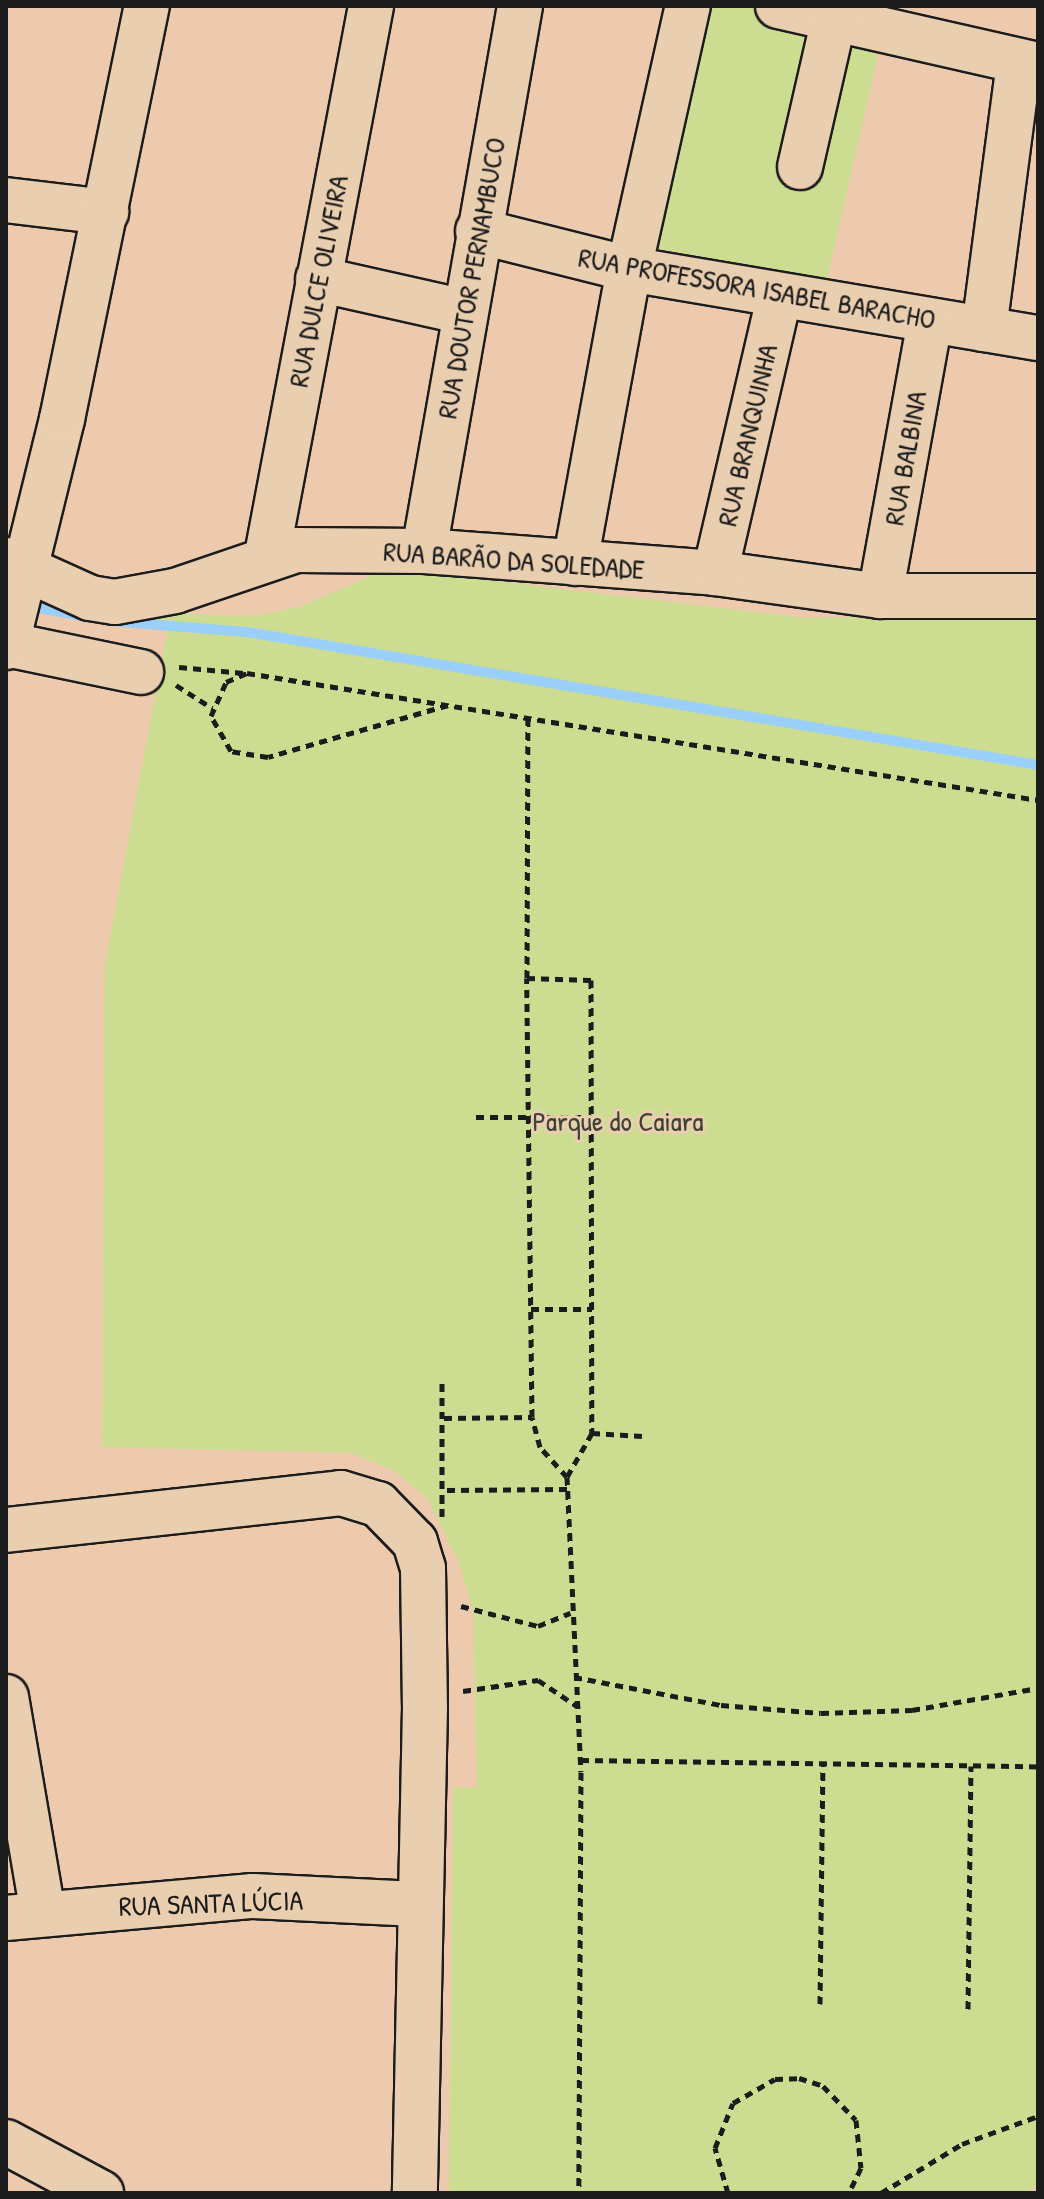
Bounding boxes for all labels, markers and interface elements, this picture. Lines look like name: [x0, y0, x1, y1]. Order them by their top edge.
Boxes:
street label: RUA DOUTOR PERNAMBUCO: [430, 135, 512, 421]
street label: RUA DULCE OLIVEIRA: [281, 172, 355, 390]
street label: RUA PROFESSORA ISABEL BARACHO: [576, 240, 938, 336]
street label: RUA BRANQUINHA: [710, 341, 784, 529]
street label: RUA BALBINA: [877, 388, 933, 528]
street label: RUA BARÃO DA SOLEDADE: [382, 534, 646, 586]
park label: Parque do Caiara: [533, 1104, 703, 1138]
street label: RUA SANTA LÚCIA: [118, 1883, 304, 1923]

